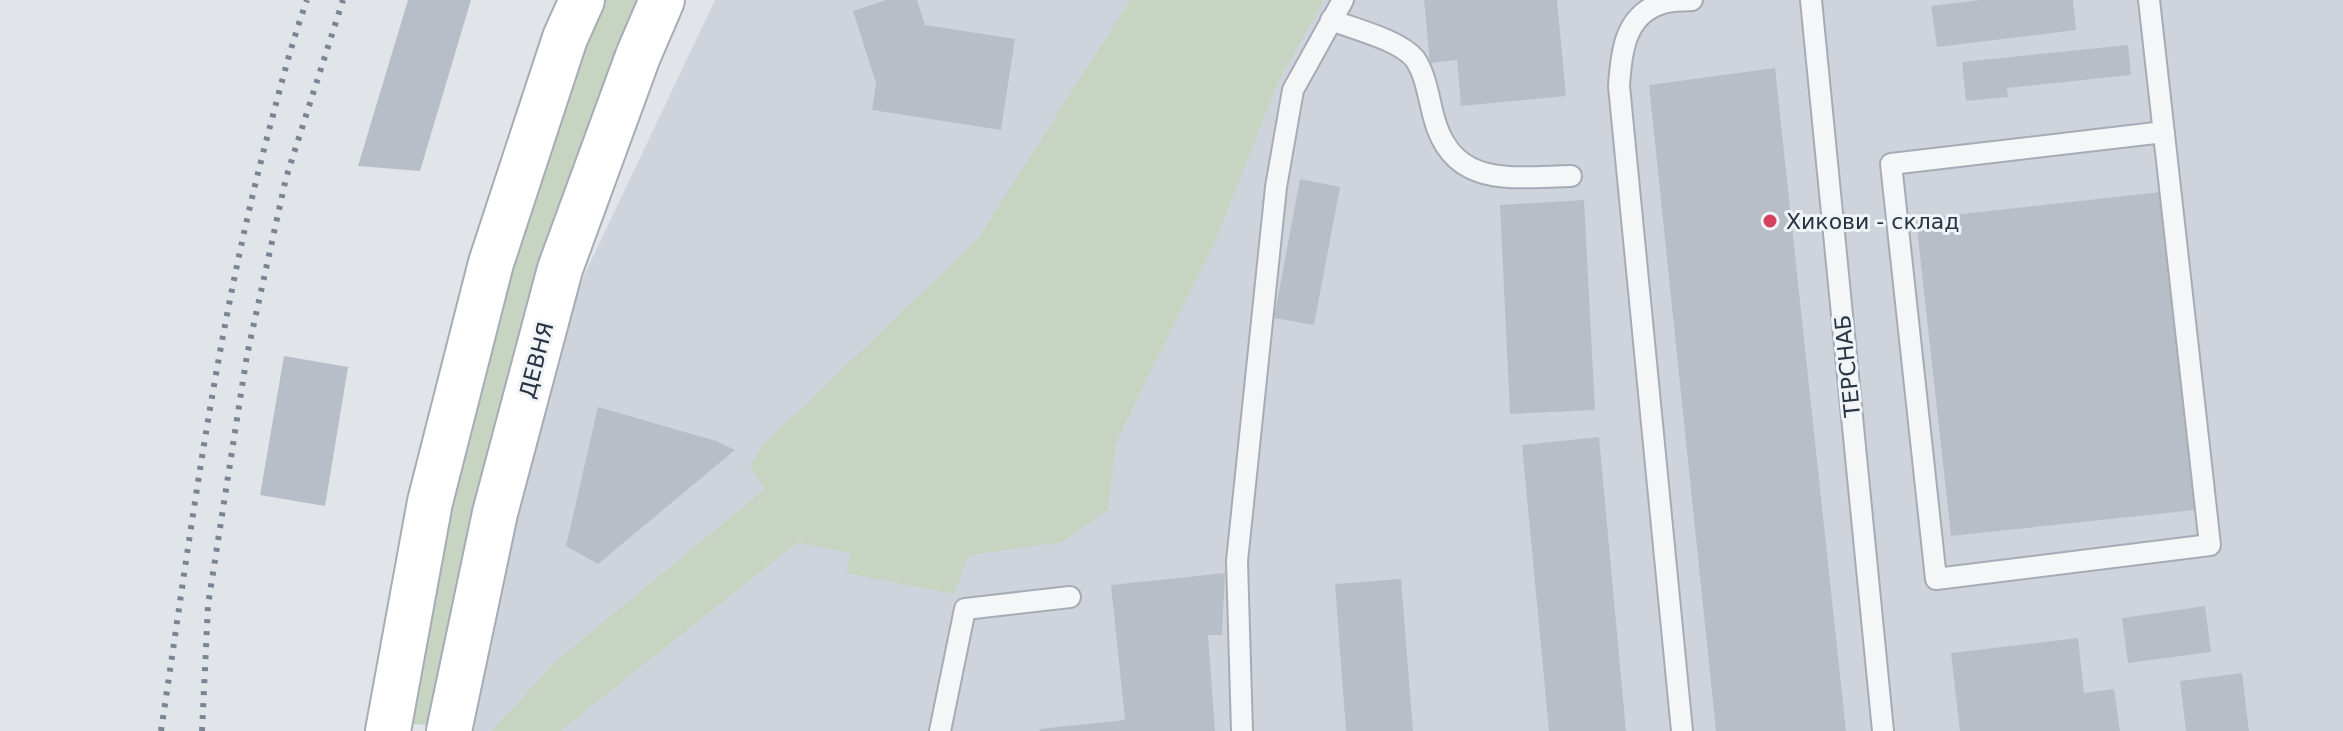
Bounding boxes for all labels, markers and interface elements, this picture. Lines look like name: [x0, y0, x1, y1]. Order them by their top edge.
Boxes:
place label: Хикови - склад: [1786, 209, 1959, 234]
marker: Хикови - склад: [1761, 212, 1779, 230]
street label: ТЕРСНАБ: [1830, 314, 1865, 419]
street label: ДЕВНЯ: [514, 319, 559, 401]

